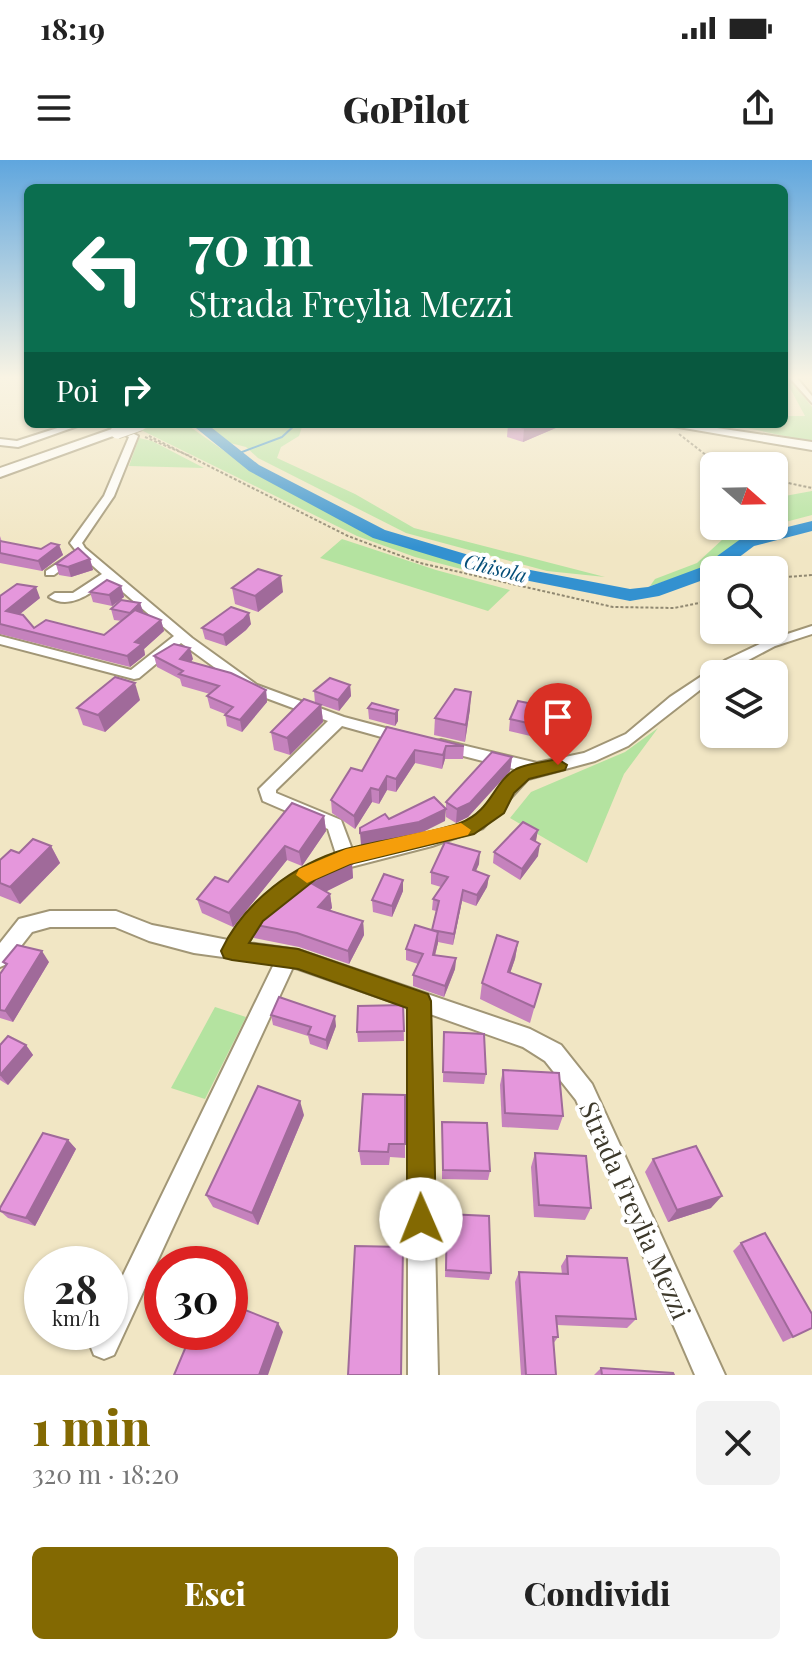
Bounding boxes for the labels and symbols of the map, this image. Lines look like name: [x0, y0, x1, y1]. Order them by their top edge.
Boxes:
north arrow: [700, 452, 788, 540]
water label: Chisola: [462, 546, 530, 588]
pin: [524, 683, 592, 765]
street label: Strada Freylia Mezzi: [572, 1096, 700, 1325]
position arrow: [379, 1177, 463, 1261]
speed limit sign: 30: [144, 1246, 248, 1350]

